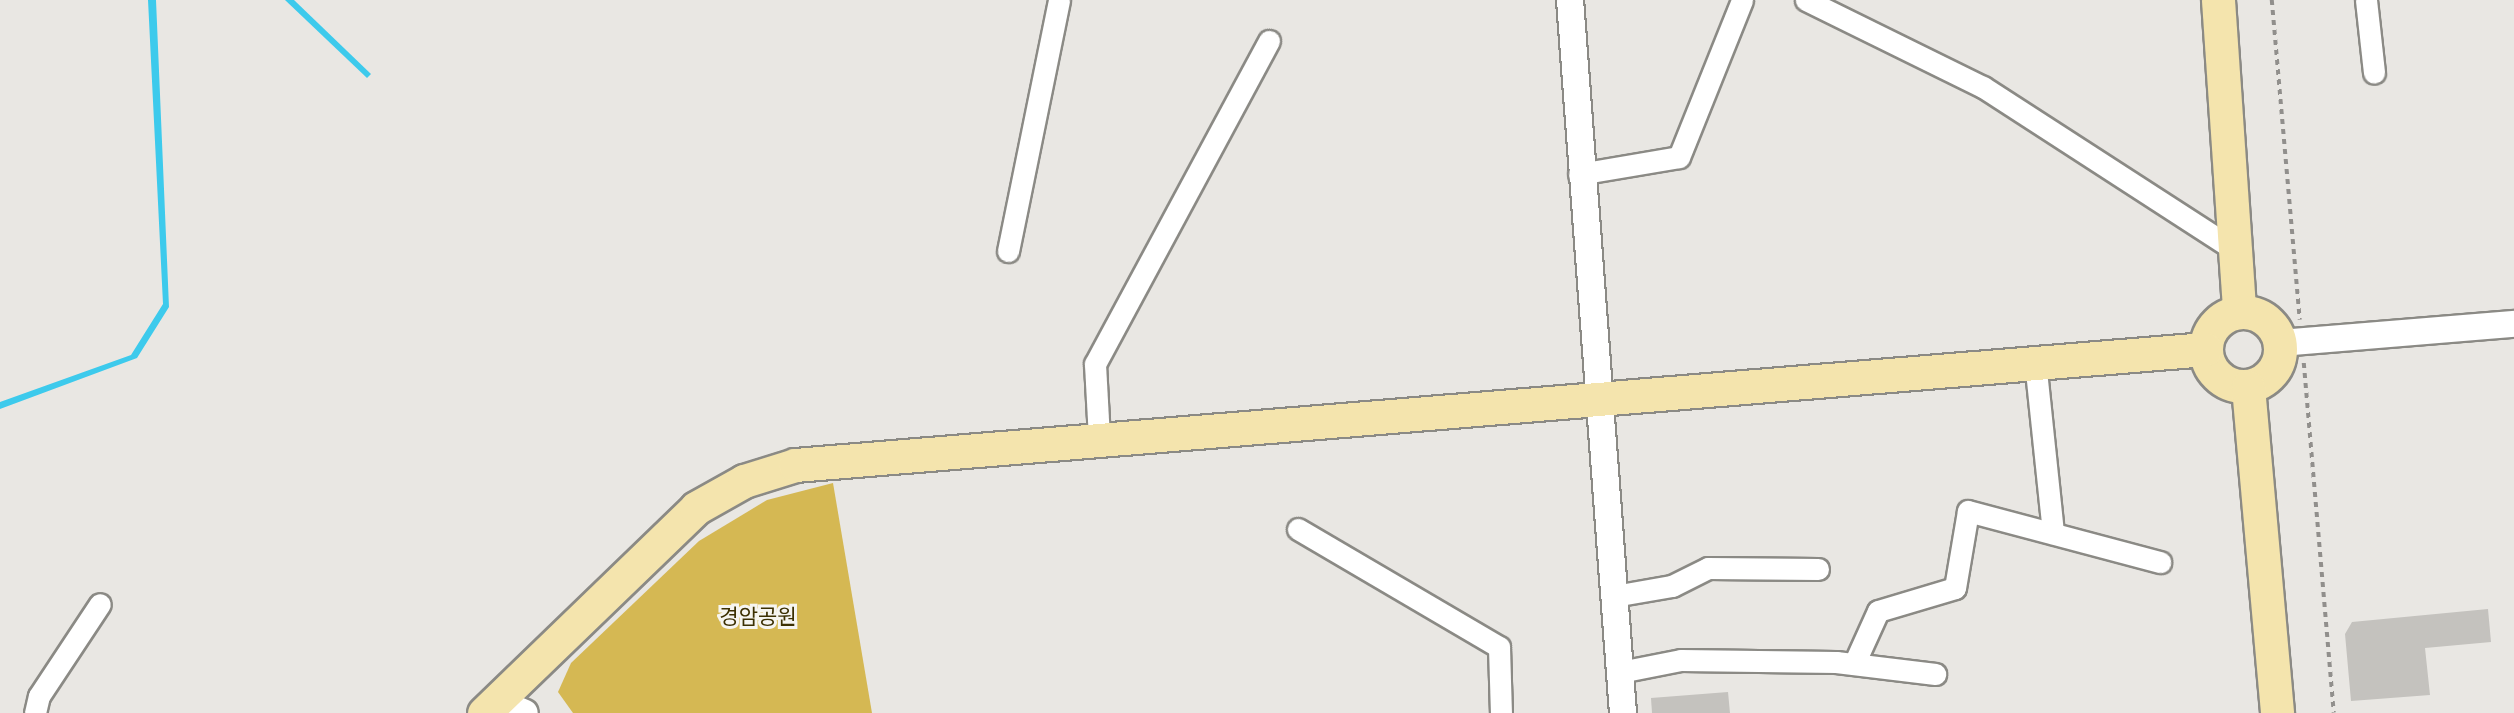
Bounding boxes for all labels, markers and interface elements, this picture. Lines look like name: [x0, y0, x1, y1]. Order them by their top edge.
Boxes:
park label: 경암공원: [719, 604, 797, 630]

